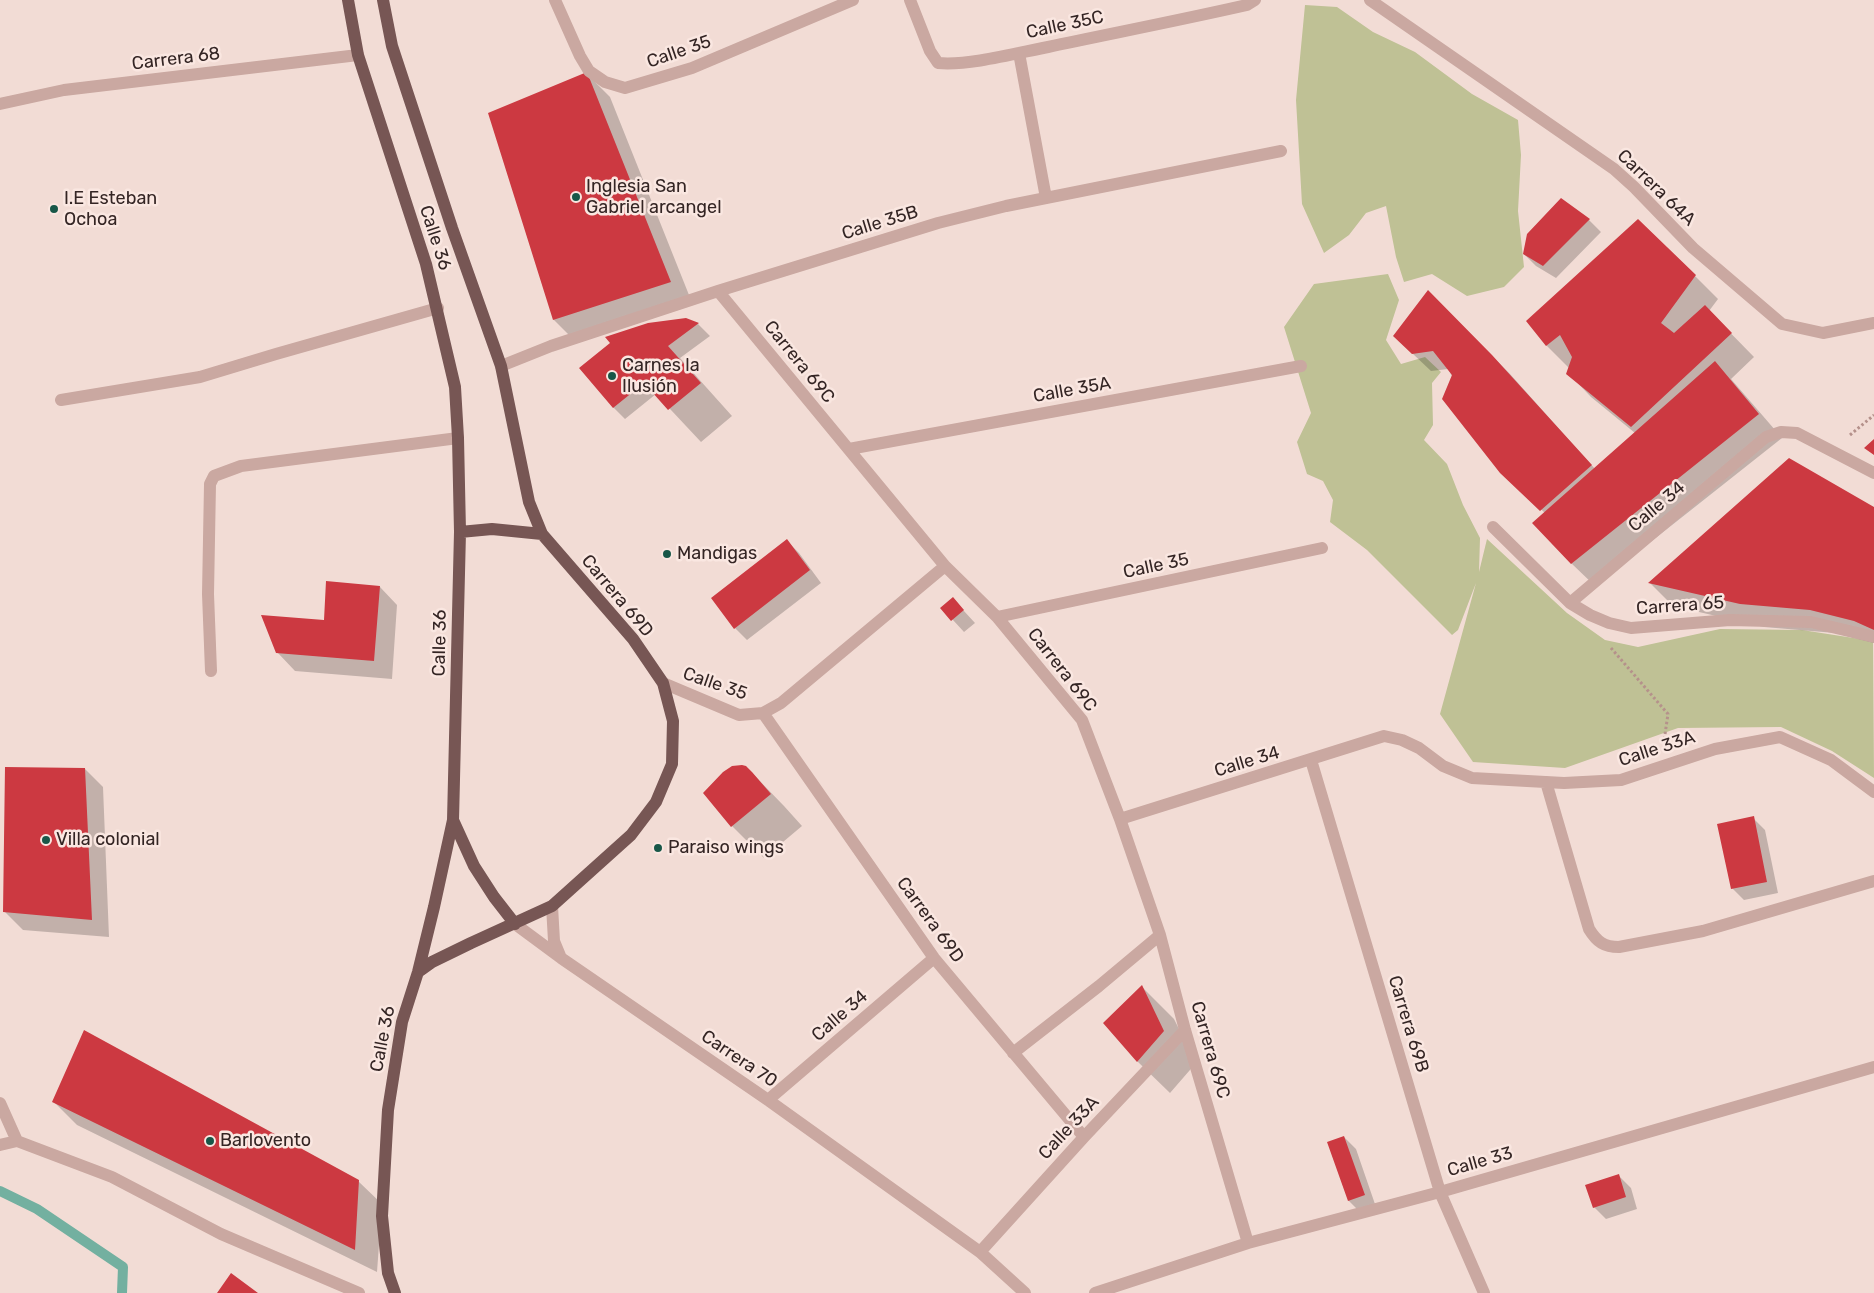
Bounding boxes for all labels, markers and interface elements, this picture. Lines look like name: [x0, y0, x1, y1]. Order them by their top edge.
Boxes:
street label: Calle 35C: [1024, 6, 1106, 44]
street label: Calle 35: [644, 31, 714, 73]
street label: Carrera 68: [131, 43, 221, 75]
street label: Carrera 64A: [1612, 145, 1700, 231]
place label: Inglesia San Gabriel arcangel: [586, 176, 722, 218]
place label: I.E Esteban Ochoa: [64, 188, 157, 230]
marker: Inglesia San Gabriel arcangel: [570, 191, 582, 203]
street label: Calle 35B: [839, 201, 921, 245]
marker: I.E Esteban Ochoa: [48, 203, 60, 215]
street label: Calle 36: [414, 203, 456, 273]
street label: Carrera 69C: [759, 316, 839, 408]
place label: Carnes la Ilusión: [622, 355, 700, 398]
marker: Carnes la Ilusión: [606, 370, 618, 382]
street label: Calle 35A: [1031, 373, 1113, 407]
street label: Calle 34: [1624, 477, 1690, 537]
place label: Mandigas: [677, 543, 757, 565]
marker: Mandigas: [661, 548, 673, 560]
street label: Calle 35: [1121, 549, 1191, 583]
street label: Carrera 69D: [576, 551, 658, 641]
street label: Carrera 65: [1635, 592, 1725, 620]
street label: Calle 36: [429, 609, 451, 677]
street label: Carrera 69C: [1023, 624, 1101, 716]
street label: Calle 35: [680, 663, 750, 705]
street label: Calle 33A: [1616, 727, 1698, 771]
street label: Calle 34: [1212, 742, 1282, 782]
place label: Villa colonial: [56, 829, 160, 851]
marker: Villa colonial: [40, 834, 52, 846]
place label: Paraiso wings: [668, 837, 784, 859]
marker: Paraiso wings: [652, 842, 664, 854]
street label: Carrera 69D: [892, 873, 968, 967]
street label: Carrera 69B: [1383, 973, 1433, 1075]
street label: Calle 34: [808, 986, 872, 1046]
street label: Carrera 69C: [1186, 999, 1234, 1101]
street label: Calle 36: [366, 1004, 400, 1074]
street label: Carrera 70: [697, 1026, 781, 1092]
street label: Calle 33A: [1034, 1092, 1104, 1164]
place label: Barlovento: [220, 1130, 311, 1152]
marker: Barlovento: [204, 1135, 216, 1147]
street label: Calle 33: [1445, 1142, 1515, 1182]

